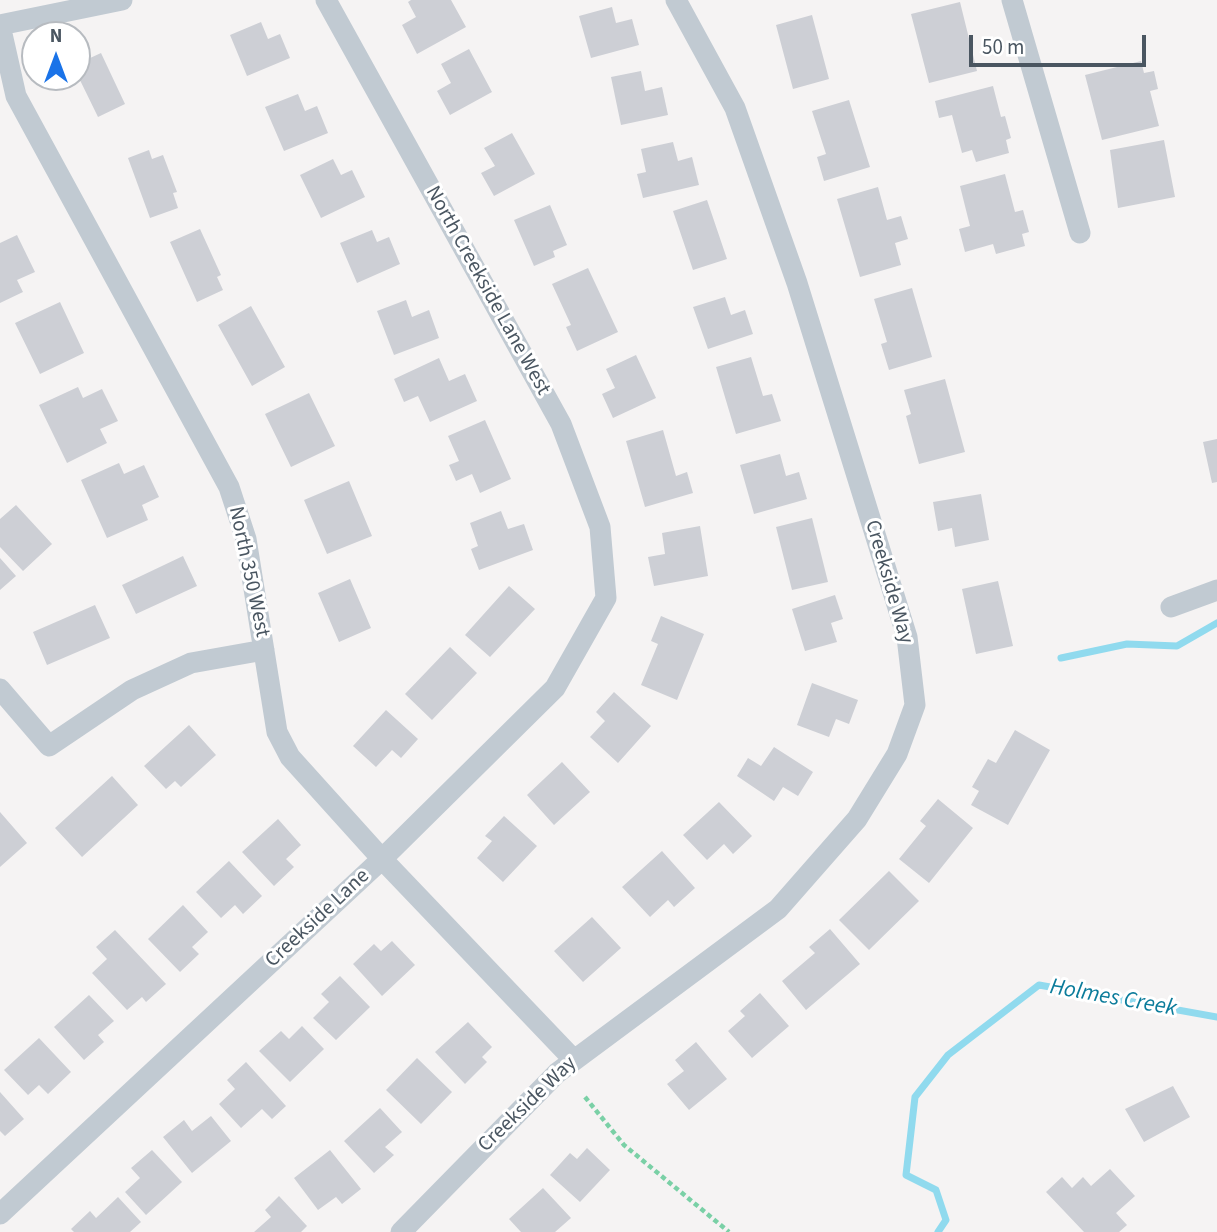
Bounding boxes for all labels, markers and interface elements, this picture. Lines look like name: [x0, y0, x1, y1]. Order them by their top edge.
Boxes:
north arrow: [21, 21, 91, 91]
scale bar: [972, 21, 1149, 65]
text: N: [50, 23, 62, 50]
text: 50 m: [982, 32, 1024, 62]
street label: North Creekside Lane West: [419, 182, 555, 400]
street label: North 350 West: [222, 504, 274, 640]
street label: Creekside Way: [858, 517, 918, 647]
street label: Creekside Lane: [261, 864, 375, 974]
water label: Holmes Creek: [1047, 974, 1179, 1024]
street label: Creekside Way: [474, 1052, 582, 1158]

